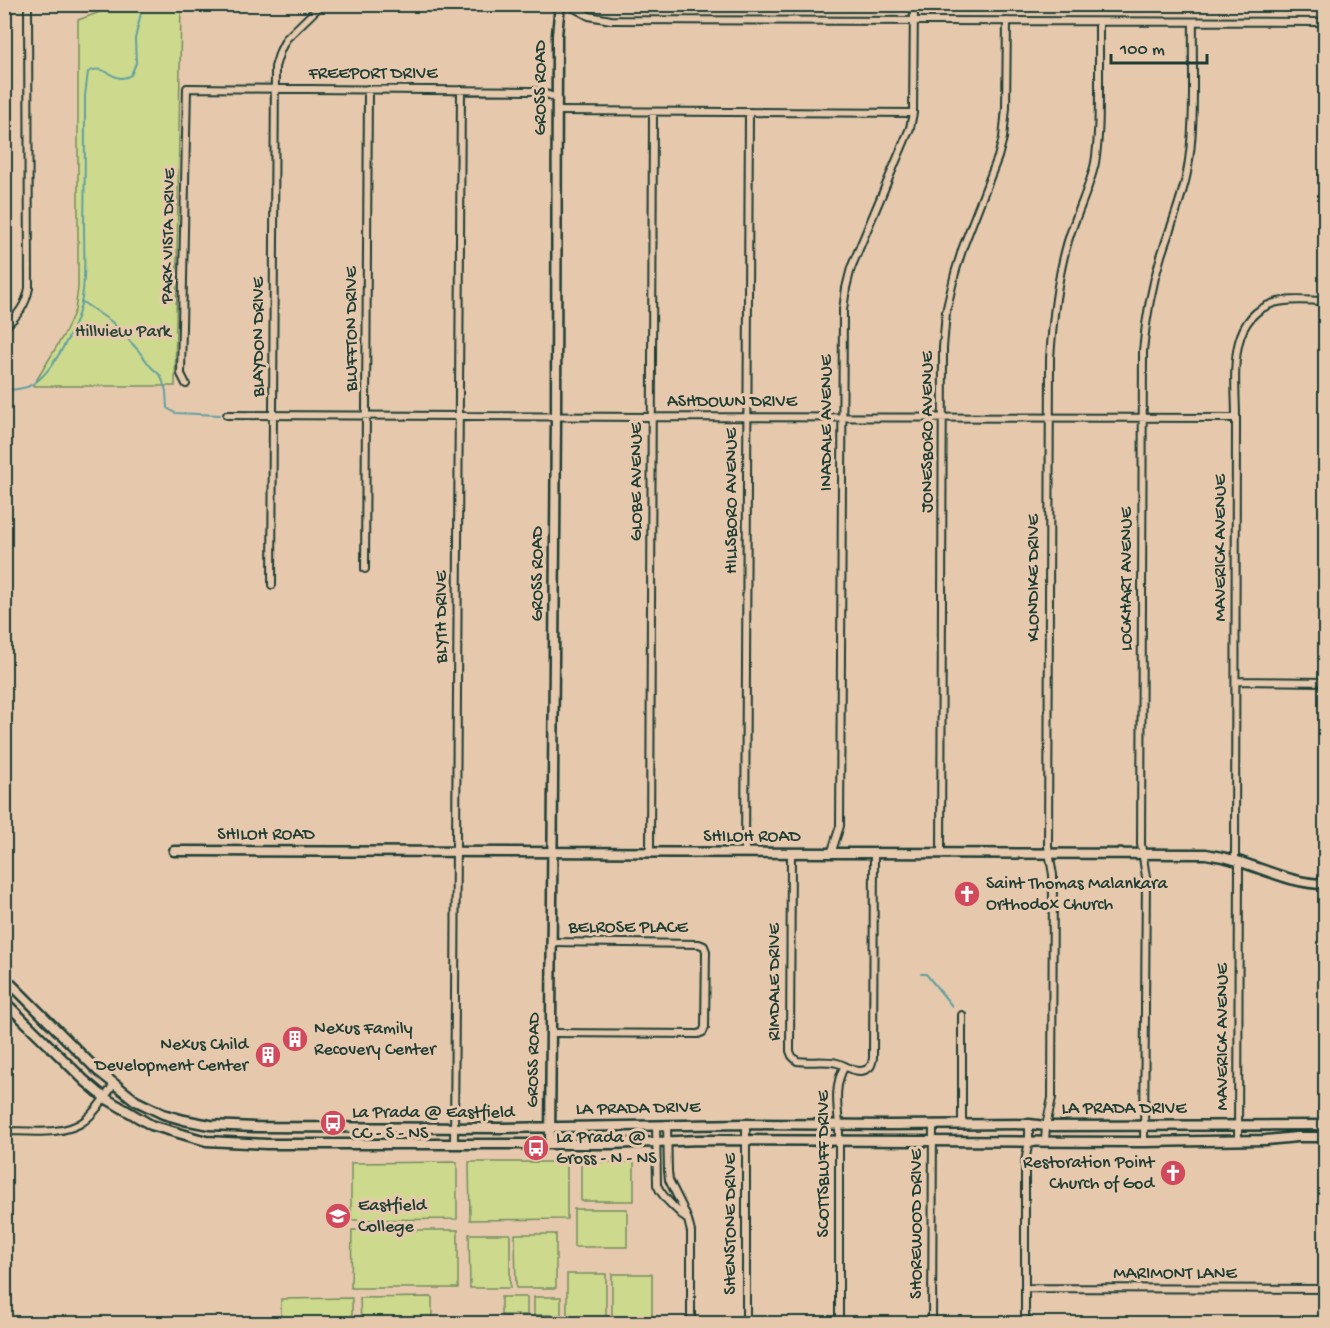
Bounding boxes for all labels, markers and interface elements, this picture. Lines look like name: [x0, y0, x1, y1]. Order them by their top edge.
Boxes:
scale bar: [1111, 27, 1207, 65]
street label: GROSS ROAD: [531, 40, 552, 136]
text: 100 m: [1119, 40, 1165, 61]
street label: FREEPORT DRIVE: [307, 64, 438, 85]
street label: PARK VISTA DRIVE: [157, 167, 181, 305]
street label: BLUFFTON DRIVE: [342, 266, 363, 393]
street label: BLAYDON DRIVE: [249, 276, 270, 398]
park label: Hillview Park: [75, 322, 173, 343]
street label: JONESBORO AVENUE: [918, 350, 939, 513]
street label: INADALE AVENUE: [817, 354, 838, 491]
street label: ASHDOWN DRIVE: [667, 392, 798, 413]
street label: GLOBE AVENUE: [627, 422, 648, 541]
street label: HILLSBORO AVENUE: [722, 427, 743, 574]
street label: MAVERICK AVENUE: [1211, 474, 1232, 622]
street label: LOCKHART AVENUE: [1117, 506, 1138, 651]
street label: KLONDIKE DRIVE: [1024, 514, 1045, 642]
street label: GROSS ROAD: [528, 526, 549, 622]
street label: BLYTH DRIVE: [432, 570, 453, 664]
street label: SHILOH ROAD: [217, 825, 315, 846]
street label: SHILOH ROAD: [703, 827, 801, 848]
place label: Saint Thomas Malankara Orthodox Church: [986, 874, 1168, 916]
church icon: Saint Thomas Malankara Orthodox Church: [952, 879, 982, 909]
street label: BELROSE PLACE: [567, 918, 688, 939]
street label: RIMDALE DRIVE: [765, 923, 786, 1041]
street label: MAVERICK AVENUE: [1213, 963, 1234, 1111]
street label: GROSS ROAD: [523, 1012, 545, 1108]
place label: Nexus Family Recovery Center: [314, 1019, 437, 1061]
building icon: Nexus Family Recovery Center: [280, 1024, 310, 1054]
place label: Nexus Child Development Center: [94, 1035, 250, 1077]
building icon: Nexus Child Development Center: [253, 1040, 283, 1070]
street label: SCOTTSBLUFF DRIVE: [814, 1090, 835, 1237]
street label: LA PRADA DRIVE: [575, 1097, 701, 1121]
street label: LA PRADA DRIVE: [1062, 1099, 1187, 1120]
place label: La Prada @ Eastfield CC - S - NS: [352, 1103, 516, 1145]
bus stop icon: La Prada @ Eastfield CC - S - NS: [318, 1108, 348, 1138]
place label: La Prada @ Gross - N - NS: [556, 1128, 657, 1170]
bus stop icon: La Prada @ Gross - N - NS: [521, 1133, 551, 1163]
street label: SHOREWOOD DRIVE: [907, 1148, 928, 1299]
street label: SHENSTONE DRIVE: [721, 1152, 742, 1295]
place label: Restoration Point Church of God: [1023, 1153, 1156, 1195]
church icon: Restoration Point Church of God: [1158, 1158, 1188, 1188]
place label: Eastfield College: [358, 1196, 428, 1238]
school or university icon: Eastfield College: [323, 1201, 353, 1231]
street label: MARIMONT LANE: [1113, 1264, 1237, 1285]

